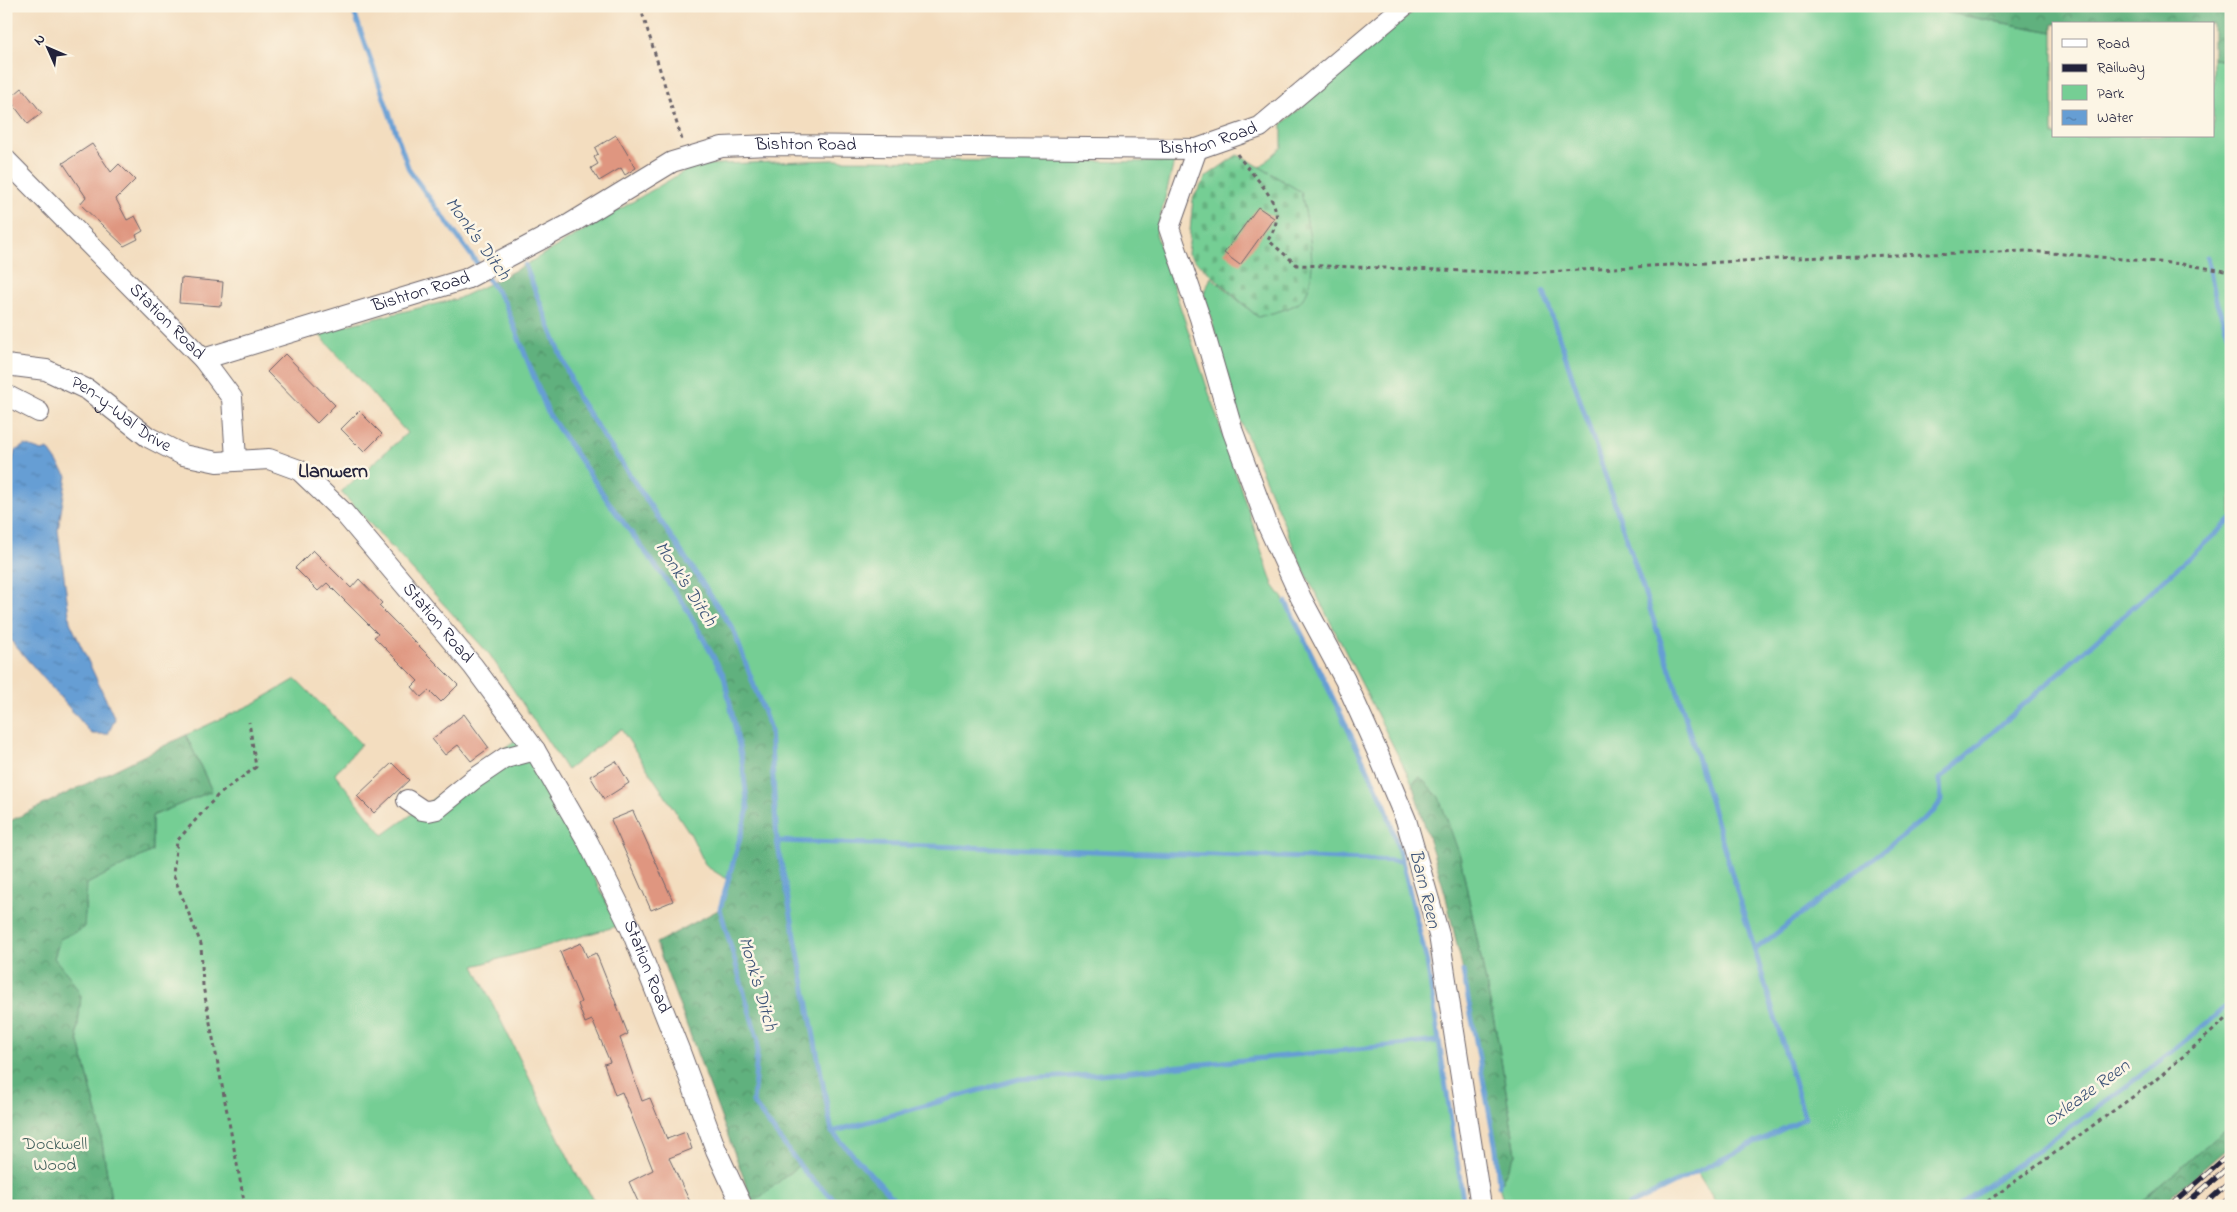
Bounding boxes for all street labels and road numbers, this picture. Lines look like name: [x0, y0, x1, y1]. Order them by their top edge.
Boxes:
street label: Bishton Road: [1158, 116, 1261, 162]
street label: Bishton Road: [754, 132, 857, 159]
street label: Bishton Road: [368, 265, 473, 320]
street label: Station Road: [122, 278, 210, 366]
street label: Pen-y-Wal Drive: [66, 370, 176, 460]
street label: Station Road: [395, 577, 479, 670]
street label: Station Road: [616, 916, 676, 1018]

